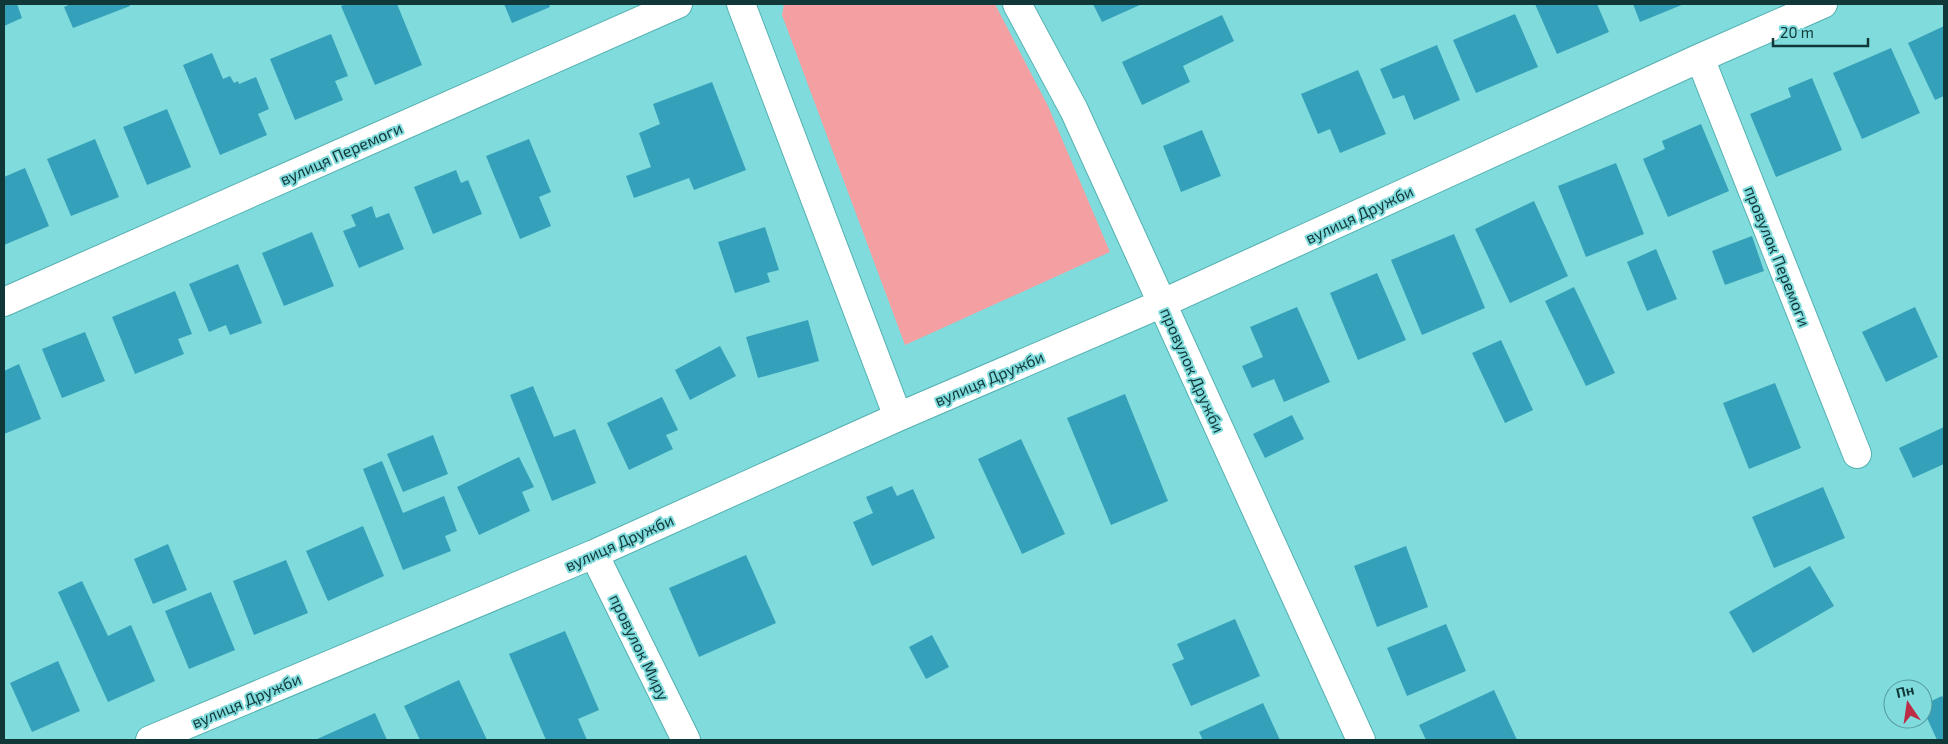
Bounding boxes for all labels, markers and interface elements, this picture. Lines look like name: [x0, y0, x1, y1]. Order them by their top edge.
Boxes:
scale bar: [1773, 15, 1868, 47]
text: 20 m: [1780, 23, 1814, 41]
street label: вулиця Перемоги: [277, 117, 406, 189]
street label: вулиця Дружби: [1302, 181, 1416, 248]
street label: провулок Перемоги: [1740, 183, 1815, 329]
street label: провулок Дружби: [1156, 305, 1229, 436]
street label: вулиця Дружби: [931, 346, 1047, 411]
street label: вулиця Дружби: [562, 510, 677, 575]
street label: провулок Миру: [605, 591, 674, 704]
street label: вулиця Дружби: [188, 668, 304, 733]
north arrow: [1883, 679, 1933, 729]
text: Пн: [1894, 681, 1916, 701]

